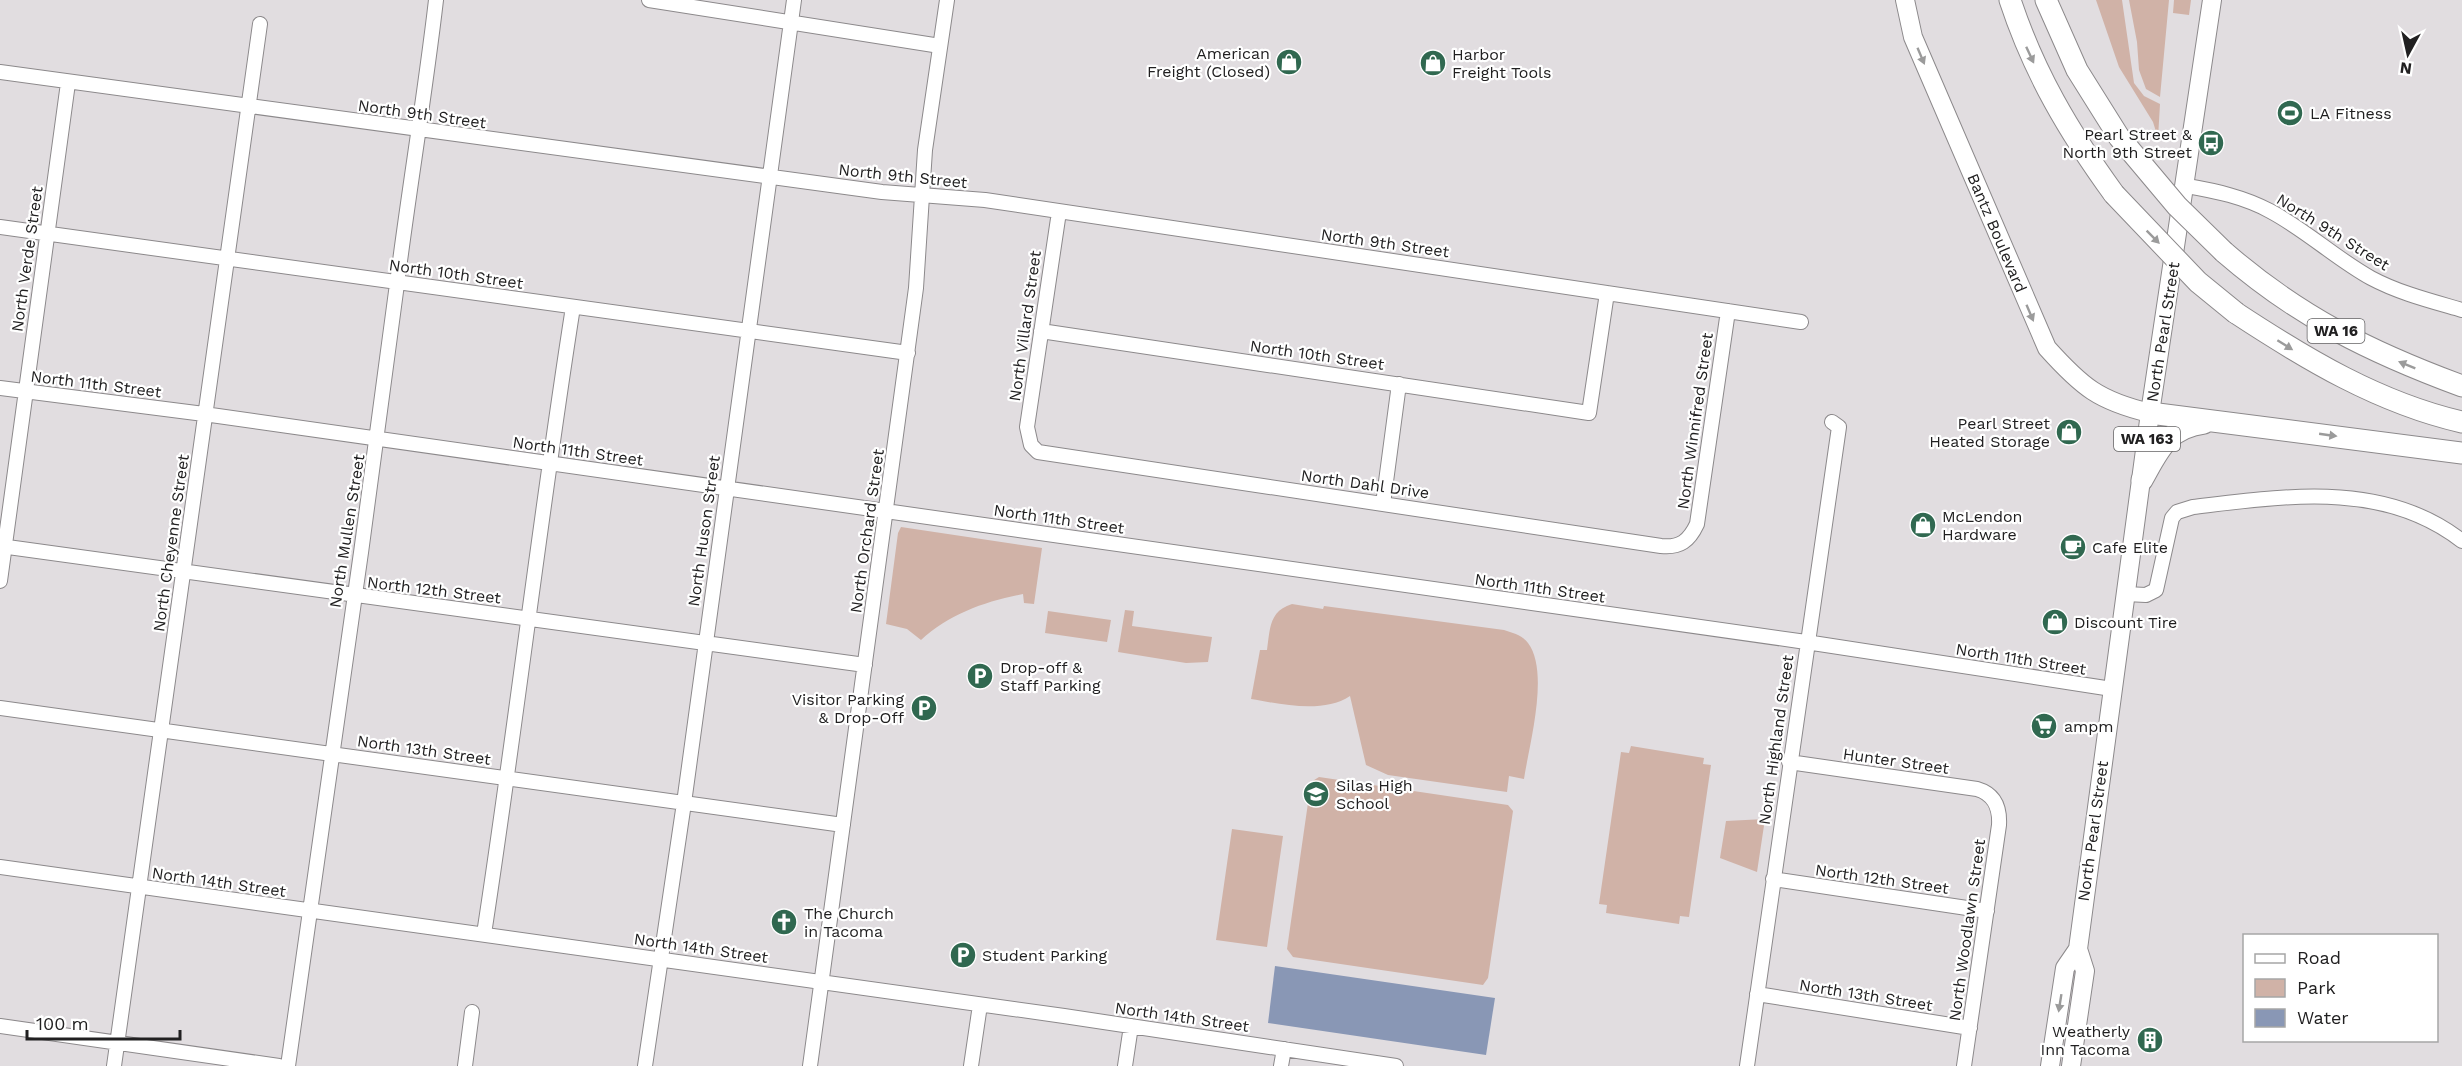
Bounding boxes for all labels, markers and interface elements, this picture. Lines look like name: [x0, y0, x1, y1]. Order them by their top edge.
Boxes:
north arrow: [2378, 24, 2438, 84]
place label: American Freight (Closed): [1147, 44, 1270, 81]
place label: Harbor Freight Tools: [1452, 45, 1551, 82]
one-way arrow: [2026, 46, 2035, 63]
shop icon: American Freight (Closed): [1274, 47, 1304, 77]
one-way arrow: [1917, 47, 1927, 65]
shop icon: Harbor Freight Tools: [1418, 48, 1448, 78]
text: N: [2399, 58, 2413, 79]
street label: North 9th Street: [357, 96, 488, 132]
sports icon: LA Fitness: [2275, 98, 2305, 128]
place label: LA Fitness: [2310, 104, 2392, 123]
place label: Pearl Street & North 9th Street: [2063, 125, 2193, 162]
bus stop icon: Pearl Street & North 9th Street: [2196, 128, 2226, 158]
street label: North 9th Street: [838, 160, 969, 192]
street label: Bantz Boulevard: [1963, 171, 2031, 295]
street label: North Verde Street: [7, 185, 47, 333]
street label: North 9th Street: [2273, 190, 2393, 275]
street label: North 9th Street: [1320, 225, 1451, 261]
one-way arrow: [2146, 230, 2160, 244]
street label: North Villard Street: [1005, 249, 1045, 403]
street label: North 10th Street: [388, 255, 525, 293]
street label: North Pearl Street: [2143, 260, 2184, 403]
one-way arrow: [2025, 304, 2035, 322]
road number: WA 16: [2308, 319, 2364, 343]
street label: North Winnifred Street: [1673, 331, 1717, 511]
street label: North 10th Street: [1249, 336, 1386, 374]
one-way arrow: [2277, 339, 2293, 350]
one-way arrow: [2398, 360, 2416, 369]
street label: North 11th Street: [29, 367, 163, 401]
place label: Pearl Street Heated Storage: [1929, 414, 2050, 451]
shop icon: Pearl Street Heated Storage: [2054, 417, 2084, 447]
road number: WA 163: [2114, 427, 2180, 451]
one-way arrow: [2318, 431, 2337, 440]
street label: North 11th Street: [511, 432, 645, 470]
street label: North Orchard Street: [846, 448, 888, 614]
street label: North Cheyenne Street: [149, 453, 193, 633]
street label: North Mullen Street: [325, 453, 369, 609]
street label: North Huson Street: [684, 454, 724, 608]
street label: North Dahl Drive: [1300, 466, 1430, 502]
street label: North 11th Street: [992, 500, 1126, 538]
place label: McLendon Hardware: [1942, 507, 2023, 544]
shop icon: McLendon Hardware: [1908, 510, 1938, 540]
cafe icon: Cafe Elite: [2058, 532, 2088, 562]
place label: Cafe Elite: [2092, 538, 2168, 557]
street label: North 11th Street: [1473, 569, 1607, 607]
street label: North 12th Street: [366, 572, 502, 608]
shop icon: Discount Tire: [2040, 607, 2070, 637]
place label: Discount Tire: [2074, 613, 2177, 632]
street label: North 11th Street: [1954, 639, 2088, 679]
street label: North Highland Street: [1755, 654, 1797, 826]
place label: Drop-off & Staff Parking: [1000, 658, 1101, 695]
parking icon: Drop-off & Staff Parking: [965, 661, 995, 691]
place label: Visitor Parking & Drop-Off: [792, 690, 904, 727]
parking icon: Visitor Parking & Drop-Off: [909, 693, 939, 723]
supermarket icon: ampm: [2029, 711, 2059, 741]
place label: ampm: [2064, 717, 2114, 736]
street label: North 13th Street: [356, 731, 492, 769]
street label: Hunter Street: [1842, 744, 1951, 778]
street label: North Pearl Street: [2074, 759, 2112, 902]
place label: Silas High School: [1336, 776, 1413, 813]
school or university icon: Silas High School: [1301, 779, 1331, 809]
street label: North Woodlawn Street: [1945, 837, 1989, 1022]
street label: North 12th Street: [1814, 860, 1950, 898]
street label: North 14th Street: [151, 863, 288, 901]
place label: The Church in Tacoma: [804, 904, 894, 941]
church icon: The Church in Tacoma: [769, 907, 799, 937]
street label: North 14th Street: [633, 929, 770, 967]
legend: [2243, 934, 2438, 1042]
parking icon: Student Parking: [948, 940, 978, 970]
place label: Student Parking: [982, 946, 1108, 965]
text: Road: [2297, 947, 2341, 968]
street label: North 13th Street: [1798, 975, 1934, 1015]
text: Park: [2297, 977, 2336, 998]
one-way arrow: [2055, 994, 2064, 1013]
street label: North 14th Street: [1114, 998, 1251, 1036]
scale bar: [27, 1003, 180, 1041]
text: Water: [2297, 1007, 2349, 1028]
text: 100 m: [36, 1013, 89, 1034]
place label: Weatherly Inn Tacoma: [2041, 1022, 2131, 1059]
building icon: Weatherly Inn Tacoma: [2135, 1025, 2165, 1055]

